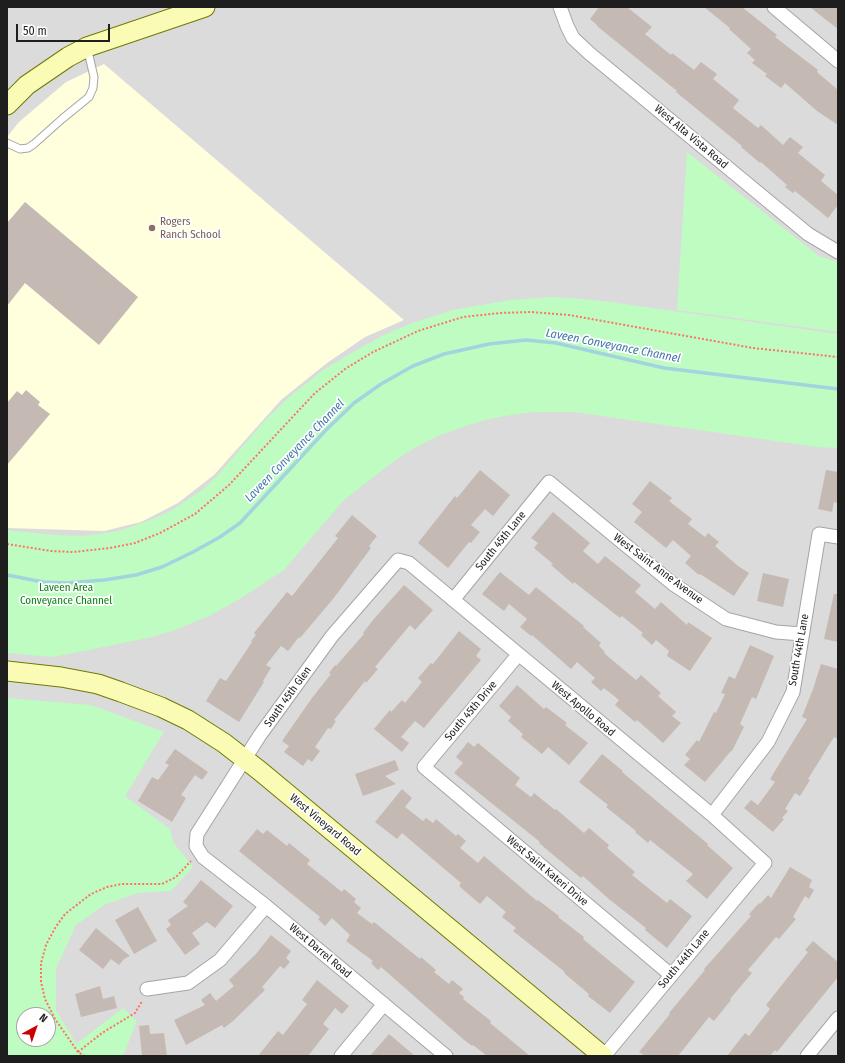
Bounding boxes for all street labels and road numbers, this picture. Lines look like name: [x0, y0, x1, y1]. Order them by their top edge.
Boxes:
street label: West Alta Vista Road: [652, 102, 730, 172]
street label: South 45th Lane: [473, 509, 529, 573]
street label: West Saint Anne Avenue: [611, 531, 705, 607]
street label: South 44th Lane: [786, 613, 812, 687]
street label: South 45th Glen: [262, 664, 314, 730]
street label: South 45th Drive: [442, 678, 500, 744]
street label: West Apollo Road: [549, 679, 617, 739]
street label: West Vineyard Road: [287, 791, 363, 859]
street label: West Saint Kateri Drive: [503, 833, 591, 909]
street label: West Darrel Road: [286, 921, 354, 981]
street label: South 44th Lane: [655, 927, 713, 991]

